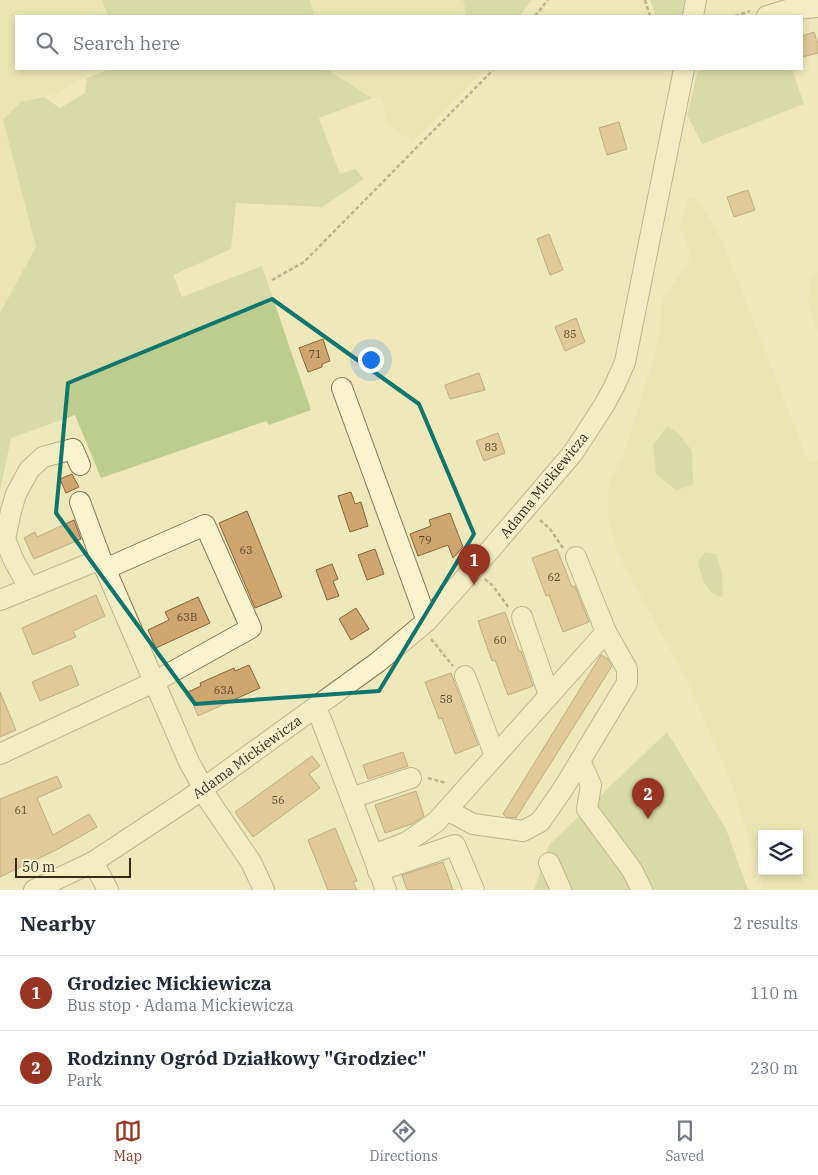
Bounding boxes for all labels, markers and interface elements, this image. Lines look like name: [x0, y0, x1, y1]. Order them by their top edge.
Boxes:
search box: [15, 15, 803, 70]
icon: search: [33, 29, 61, 57]
text: Search here: [73, 31, 180, 55]
house number: 85: [563, 327, 577, 341]
house number: 71: [308, 347, 322, 361]
your location: [358, 347, 384, 373]
street label: Adama Mickiewicza: [496, 428, 592, 542]
house number: 83: [484, 440, 498, 454]
house number: 79: [418, 533, 432, 547]
house number: 63: [239, 543, 253, 557]
pin: 1: [458, 544, 490, 585]
house number: 62: [547, 570, 561, 584]
house number: 63B: [177, 610, 197, 624]
house number: 60: [493, 633, 507, 647]
house number: 63A: [214, 683, 235, 697]
house number: 58: [439, 692, 453, 706]
street label: Adama Mickiewicza: [189, 711, 306, 803]
pin: 2: [632, 778, 664, 819]
house number: 56: [271, 793, 285, 807]
house number: 61: [14, 803, 28, 817]
map controls: [758, 830, 803, 875]
button: layers: [758, 830, 803, 875]
scale bar: [15, 855, 131, 878]
text: 50 m: [22, 858, 55, 876]
text: Nearby: [20, 909, 96, 937]
text: 2 results: [733, 913, 798, 933]
text: Grodziec Mickiewicza: [67, 971, 272, 995]
text: 1: [31, 983, 41, 1003]
text: 110 m: [750, 983, 798, 1003]
text: Bus stop · Adama Mickiewicza: [67, 995, 294, 1015]
text: Rodzinny Ogród Działkowy "Grodziec": [67, 1046, 427, 1070]
text: 2: [31, 1058, 41, 1078]
text: 230 m: [750, 1058, 798, 1078]
text: Park: [67, 1070, 102, 1090]
tab: Map: [114, 1117, 142, 1165]
tab: Directions: [370, 1117, 438, 1165]
tab: Saved: [665, 1117, 704, 1165]

